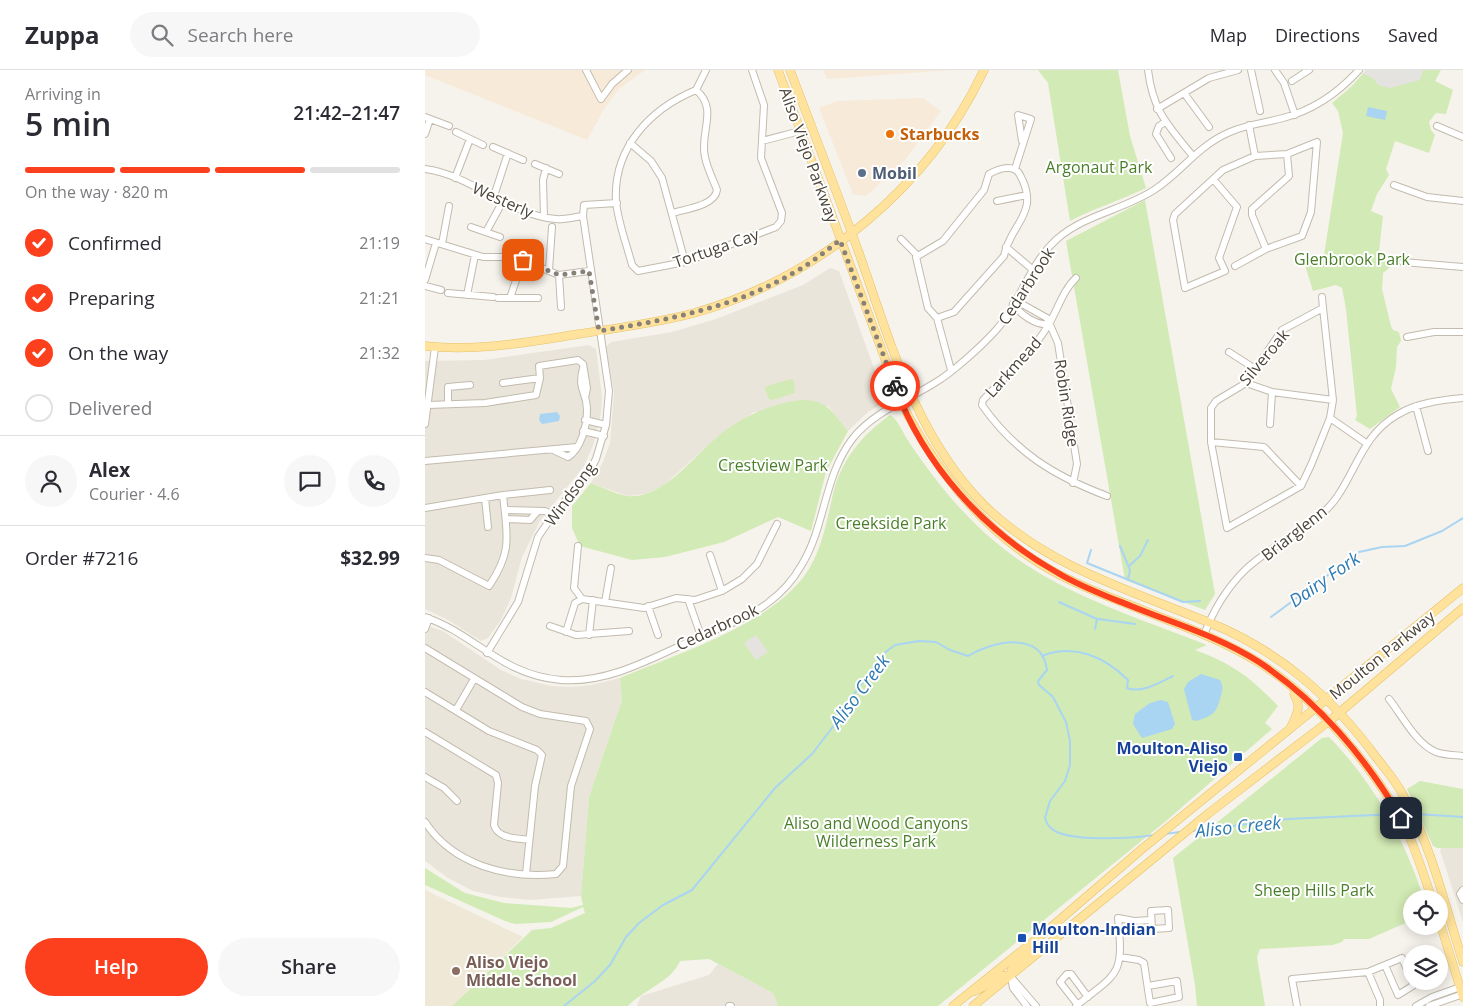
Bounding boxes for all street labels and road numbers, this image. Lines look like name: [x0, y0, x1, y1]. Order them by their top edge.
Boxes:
street label: Aliso Viejo Parkway: [774, 84, 844, 227]
street label: Westerly: [469, 177, 538, 224]
street label: Tortuga Cay: [670, 223, 763, 273]
street label: Cedarbrook: [993, 242, 1060, 329]
street label: Silveroak: [1234, 324, 1294, 390]
street label: Larkmead: [980, 332, 1046, 402]
street label: Robin Ridge: [1049, 357, 1085, 449]
street label: Windsong: [539, 457, 601, 530]
street label: Briarglenn: [1257, 500, 1331, 566]
street label: Cedarbrook: [672, 598, 762, 656]
street label: Moulton Parkway: [1325, 605, 1440, 704]

